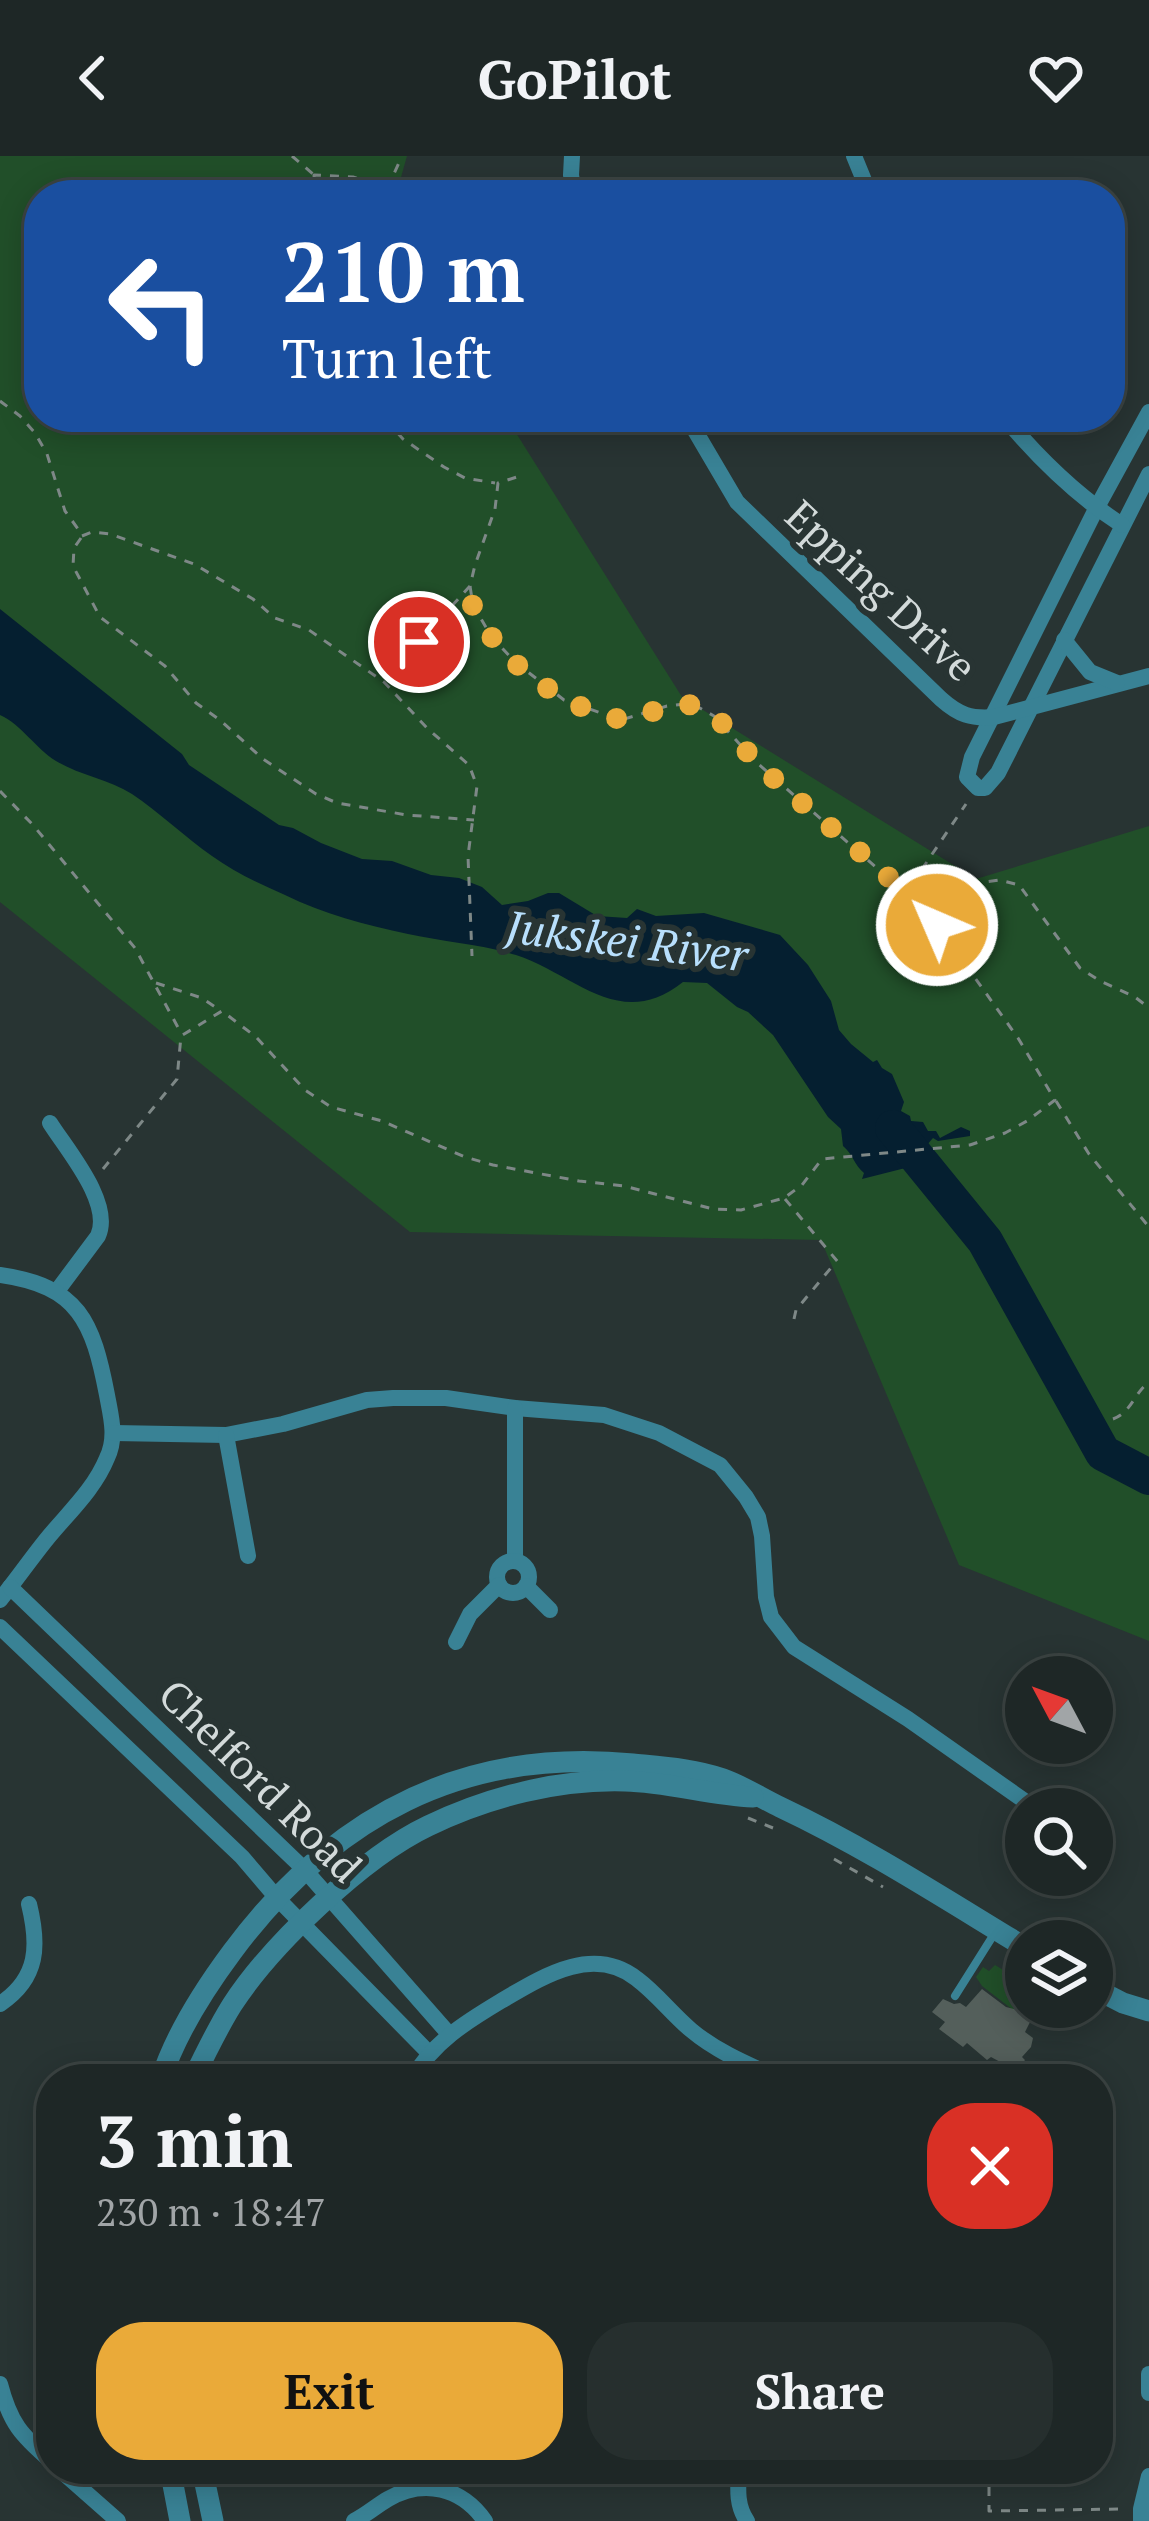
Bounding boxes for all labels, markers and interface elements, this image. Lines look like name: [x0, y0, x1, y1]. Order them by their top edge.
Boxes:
text: GoPilot: [477, 43, 672, 114]
icon: back: [60, 45, 126, 111]
icon: heart: [1023, 45, 1089, 111]
text: 210 m: [282, 215, 525, 326]
icon: left: [84, 228, 240, 384]
text: Turn left: [282, 322, 492, 393]
street label: Epping Drive: [774, 487, 990, 693]
pin: [368, 591, 470, 693]
icon: arrive: [386, 609, 452, 675]
position arrow: [874, 862, 1000, 988]
water label: Jukskei River: [501, 895, 753, 985]
north arrow: [1005, 1656, 1113, 1764]
map controls: [1005, 1656, 1113, 2028]
street label: Chelford Road: [147, 1666, 375, 1894]
button: search: [1005, 1788, 1113, 1896]
button: layers: [1005, 1920, 1113, 2028]
text: 3 min: [96, 2092, 293, 2188]
button: close: [927, 2103, 1053, 2229]
text: 230 m · 18:47: [96, 2185, 326, 2237]
button: Exit: [96, 2322, 563, 2460]
button: Share: [587, 2322, 1053, 2460]

